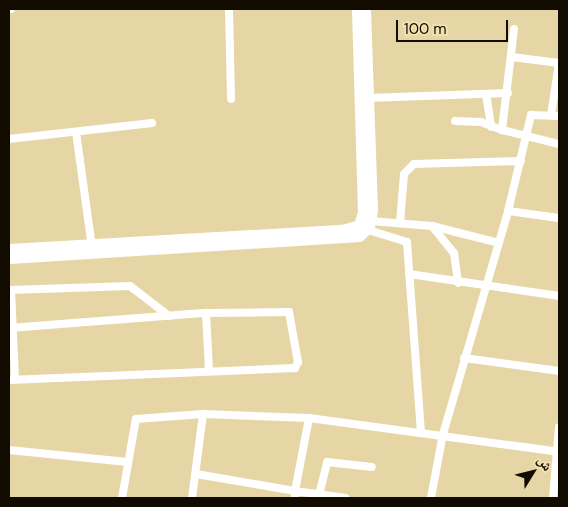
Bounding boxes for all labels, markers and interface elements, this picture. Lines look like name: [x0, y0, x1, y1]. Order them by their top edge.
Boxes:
scale bar: [398, 10, 510, 42]
text: 100 m: [404, 19, 447, 39]
north arrow: [508, 447, 558, 497]
text: ش: [533, 452, 557, 474]

